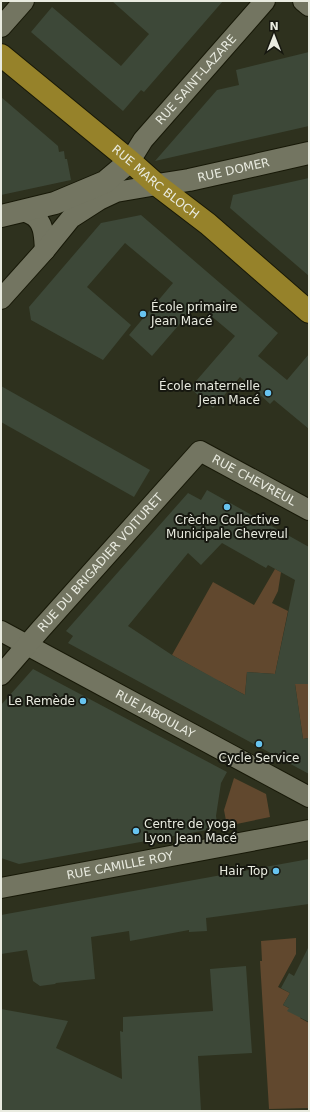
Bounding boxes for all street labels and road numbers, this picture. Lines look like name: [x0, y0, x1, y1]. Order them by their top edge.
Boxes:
street label: RUE SAINT-LAZARE: [153, 32, 239, 128]
street label: RUE MARC BLOCH: [109, 142, 202, 222]
street label: RUE DOMER: [196, 155, 271, 185]
street label: RUE CHEVREUL: [210, 452, 299, 509]
street label: RUE DU BRIGADIER VOITURET: [35, 490, 166, 635]
street label: RUE JABOULAY: [113, 687, 198, 741]
street label: RUE CAMILLE ROY: [65, 849, 175, 883]

